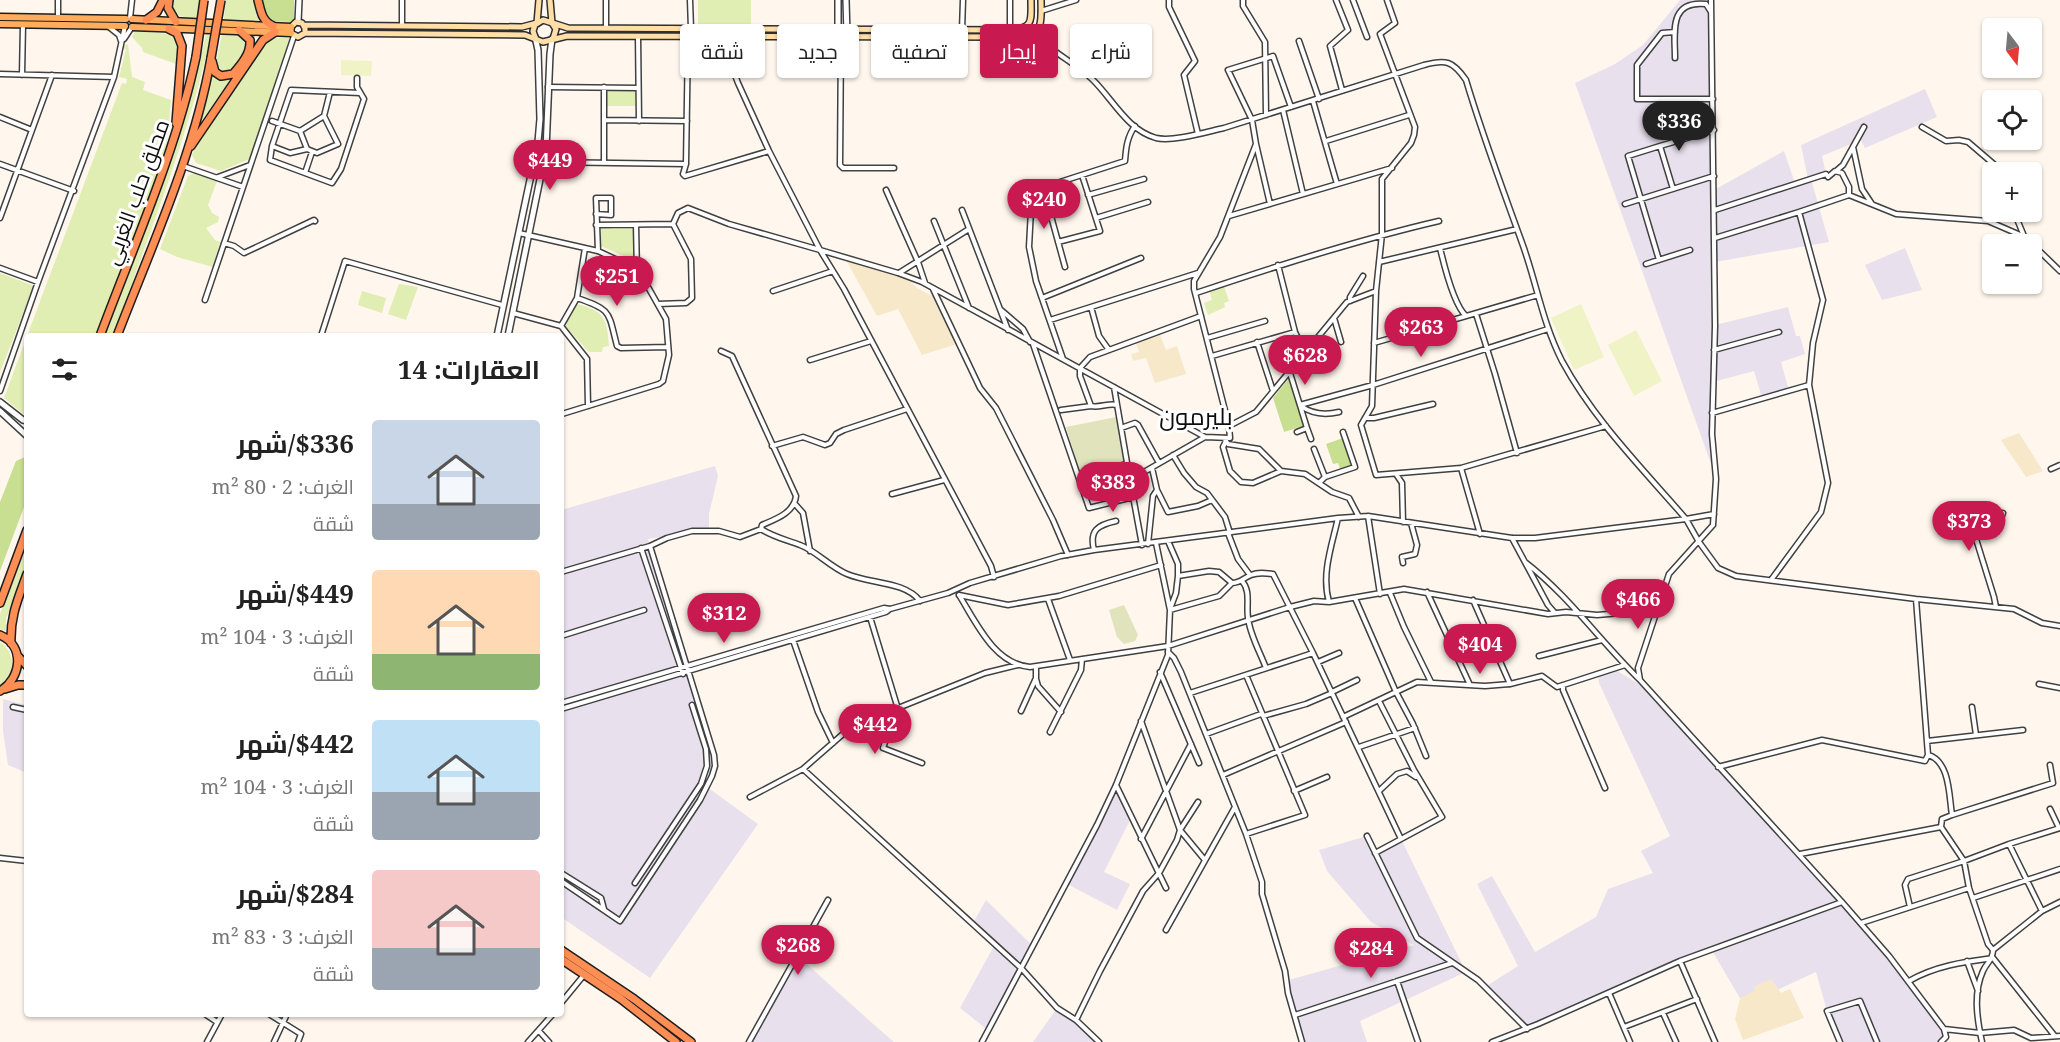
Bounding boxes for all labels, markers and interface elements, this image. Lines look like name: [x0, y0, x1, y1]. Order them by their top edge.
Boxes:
north arrow: [1982, 18, 2042, 78]
map controls: [1982, 18, 2042, 294]
chip: شقة: [680, 24, 765, 78]
chip: جديد: [777, 24, 859, 78]
chip: تصفية: [871, 24, 968, 78]
chip: إيجار: [980, 24, 1058, 78]
chip: شراء: [1070, 24, 1152, 78]
button: locate: [1982, 90, 2042, 150]
pin: $336: [1643, 101, 1715, 152]
text: $336: [1656, 107, 1702, 134]
street label: محلق حلب الغربي: [97, 115, 178, 270]
pin: $449: [514, 140, 586, 191]
text: $449: [527, 146, 573, 173]
button: +: [1982, 162, 2042, 222]
pin: $240: [1008, 179, 1080, 230]
text: $240: [1021, 185, 1067, 212]
button: −: [1982, 234, 2042, 294]
pin: $251: [581, 256, 653, 307]
text: $251: [594, 262, 640, 289]
pin: $263: [1385, 307, 1457, 358]
text: $263: [1398, 313, 1444, 340]
pin: $628: [1269, 335, 1341, 386]
text: $628: [1282, 341, 1328, 368]
text: العقارات: 14: [398, 351, 540, 387]
icon: filters: [48, 353, 81, 386]
district label: بليرمون: [1159, 399, 1233, 432]
text: $336/شهر: [237, 425, 354, 461]
icon: home: [420, 444, 492, 516]
pin: $383: [1077, 462, 1149, 513]
text: $383: [1090, 468, 1136, 495]
text: الغرف: 2 · 80 m²: [212, 473, 354, 500]
pin: $373: [1933, 501, 2005, 552]
text: $373: [1946, 507, 1992, 534]
text: شقة: [313, 510, 354, 537]
text: $449/شهر: [237, 575, 354, 611]
pin: $466: [1602, 579, 1674, 630]
text: $466: [1615, 585, 1661, 612]
pin: $312: [688, 593, 760, 644]
icon: home: [420, 594, 492, 666]
text: $312: [701, 599, 747, 626]
text: الغرف: 3 · 104 m²: [201, 623, 354, 650]
pin: $404: [1444, 624, 1516, 675]
text: $404: [1457, 630, 1503, 657]
text: شقة: [313, 660, 354, 687]
pin: $442: [839, 704, 911, 755]
text: $442: [852, 710, 898, 737]
text: $442/شهر: [237, 725, 354, 761]
icon: home: [420, 744, 492, 816]
text: الغرف: 3 · 104 m²: [201, 773, 354, 800]
text: شقة: [313, 810, 354, 837]
text: $284/شهر: [237, 875, 354, 911]
icon: home: [420, 894, 492, 966]
text: الغرف: 3 · 83 m²: [212, 923, 354, 950]
pin: $268: [762, 925, 834, 976]
pin: $284: [1335, 928, 1407, 979]
text: $268: [775, 931, 821, 958]
text: $284: [1348, 934, 1394, 961]
text: شقة: [313, 960, 354, 987]

